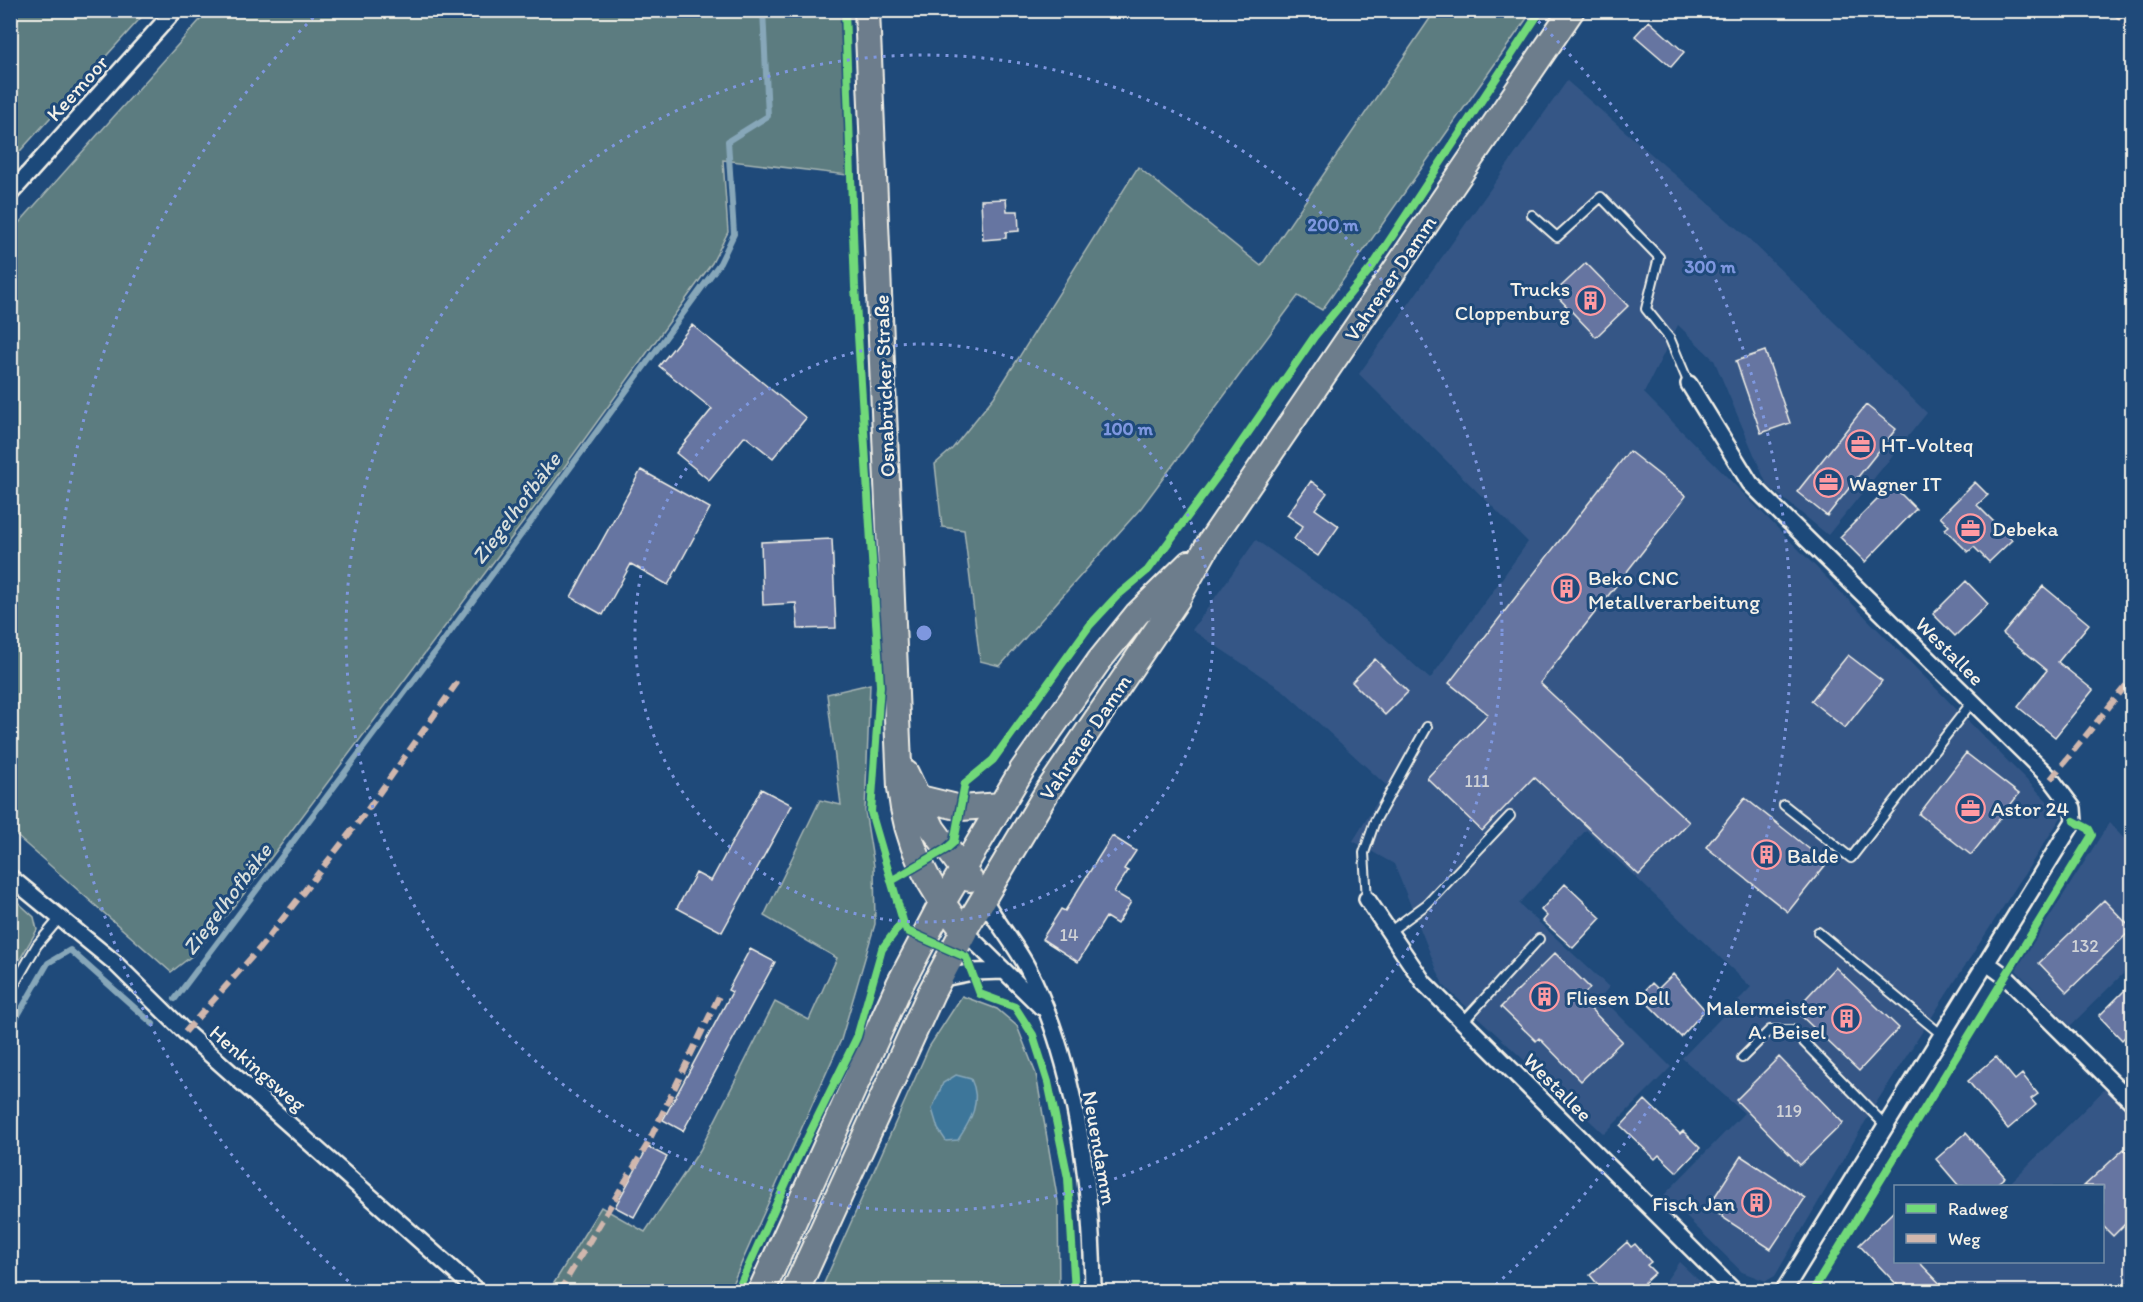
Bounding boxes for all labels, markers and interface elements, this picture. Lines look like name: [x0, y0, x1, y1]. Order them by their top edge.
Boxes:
street label: Keemoor: [41, 50, 113, 126]
street label: Vahrener Damm: [1339, 210, 1441, 346]
text: 200 m: [1308, 214, 1359, 236]
text: 300 m: [1684, 256, 1736, 278]
place label: Trucks Cloppenburg: [1455, 276, 1570, 325]
building icon: Trucks Cloppenburg: [1575, 284, 1607, 316]
street label: Osnabrücker Straße: [868, 294, 900, 478]
text: 100 m: [1103, 418, 1154, 440]
office icon: HT-Volteq: [1844, 428, 1876, 460]
place label: HT-Volteq: [1881, 432, 1973, 457]
water label: Ziegelhofbäke: [465, 446, 568, 569]
office icon: Wagner IT: [1812, 467, 1844, 499]
place label: Wagner IT: [1849, 471, 1942, 496]
office icon: Debeka: [1955, 512, 1987, 544]
place label: Debeka: [1992, 516, 2059, 541]
place label: Beko CNC Metallverarbeitung: [1588, 565, 1760, 614]
building icon: Beko CNC Metallverarbeitung: [1551, 573, 1583, 605]
street label: Westallee: [1910, 611, 1990, 691]
centre of rings: [914, 623, 934, 643]
street label: Vahrener Damm: [1034, 669, 1136, 805]
house number: 111: [1464, 770, 1490, 792]
office icon: Astor 24: [1954, 792, 1986, 824]
place label: Astor 24: [1991, 796, 2069, 821]
water label: Ziegelhofbäke: [176, 837, 279, 960]
building icon: Balde: [1750, 839, 1782, 871]
place label: Balde: [1787, 843, 1839, 868]
house number: 14: [1059, 924, 1079, 946]
house number: 132: [2071, 935, 2099, 957]
building icon: Fliesen Dell: [1529, 981, 1561, 1013]
place label: Fliesen Dell: [1566, 985, 1670, 1010]
place label: Malermeister A. Beisel: [1706, 995, 1827, 1044]
building icon: Malermeister A. Beisel: [1831, 1003, 1863, 1035]
street label: Henkingsweg: [205, 1019, 312, 1117]
street label: Westallee: [1518, 1047, 1598, 1127]
street label: Neuendamm: [1078, 1089, 1122, 1207]
house number: 119: [1776, 1100, 1802, 1122]
legend: [1894, 1185, 2104, 1263]
building icon: Fisch Jan: [1740, 1187, 1772, 1219]
place label: Fisch Jan: [1652, 1191, 1735, 1216]
text: Radweg: [1948, 1198, 2009, 1220]
text: Weg: [1948, 1228, 1981, 1250]

